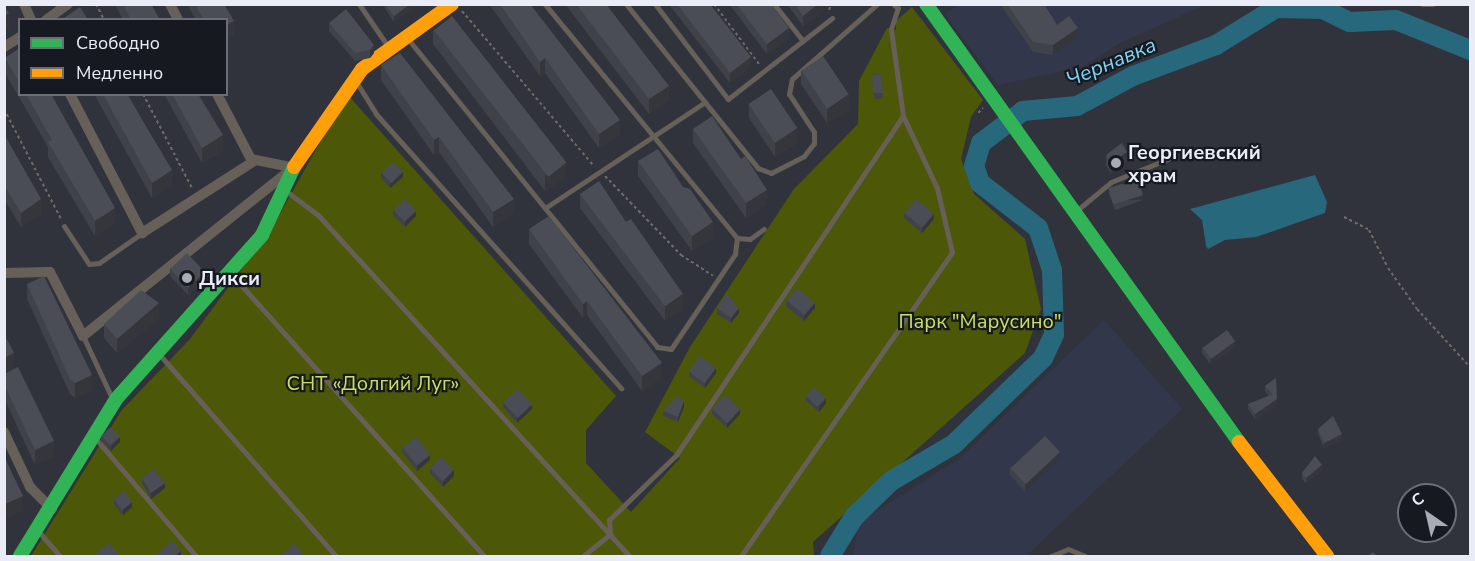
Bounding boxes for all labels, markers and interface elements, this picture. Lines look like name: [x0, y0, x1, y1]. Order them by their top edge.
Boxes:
legend: [18, 18, 228, 96]
text: Свободно: [76, 31, 160, 55]
water label: Чернавка: [1062, 32, 1160, 92]
text: Медленно: [76, 61, 163, 85]
place label: Георгиевский храм: [1128, 140, 1261, 187]
marker: Георгиевский храм: [1109, 156, 1123, 170]
place label: Дикси: [199, 266, 260, 290]
marker: Дикси: [180, 271, 194, 285]
park label: Парк "Марусино": [898, 309, 1062, 333]
park label: СНТ «Долгий Луг»: [287, 371, 459, 395]
north arrow: [1397, 483, 1457, 543]
text: С: [1407, 488, 1429, 512]

